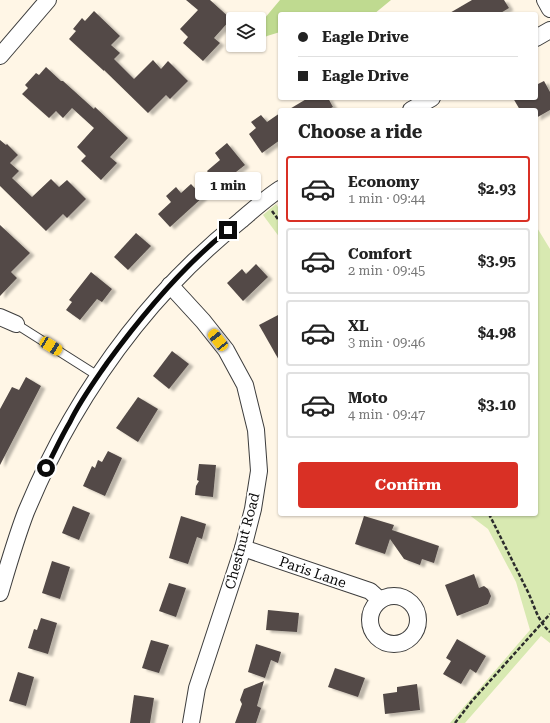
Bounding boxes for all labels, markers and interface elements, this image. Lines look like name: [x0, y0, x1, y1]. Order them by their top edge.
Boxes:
map controls: [226, 12, 266, 52]
button: layers: [226, 12, 266, 52]
text: Eagle Drive: [322, 28, 409, 46]
text: Eagle Drive: [322, 67, 409, 85]
text: Choose a ride: [298, 121, 422, 142]
icon: car: [300, 171, 336, 207]
callout: 1 min: [195, 172, 261, 200]
text: Economy: [348, 173, 419, 191]
text: 1 min: [210, 178, 246, 193]
text: $2.93: [478, 180, 516, 198]
text: 1 min · 09:44: [348, 191, 425, 206]
route end: [219, 221, 237, 239]
icon: car: [300, 243, 336, 279]
text: Comfort: [348, 245, 412, 263]
text: $3.95: [478, 252, 516, 270]
text: 2 min · 09:45: [348, 263, 425, 278]
icon: car: [300, 315, 336, 351]
text: XL: [348, 317, 369, 335]
text: $4.98: [478, 324, 516, 342]
car: [206, 327, 230, 353]
car: [38, 335, 64, 357]
text: 3 min · 09:46: [348, 335, 425, 350]
icon: car: [300, 387, 336, 423]
text: Moto: [348, 389, 388, 407]
text: $3.10: [478, 396, 516, 414]
text: 4 min · 09:47: [348, 407, 425, 422]
route start: [37, 459, 55, 477]
button: Confirm: [298, 462, 518, 508]
street label: Chestnut Road: [221, 491, 263, 591]
street label: Paris Lane: [277, 553, 349, 591]

